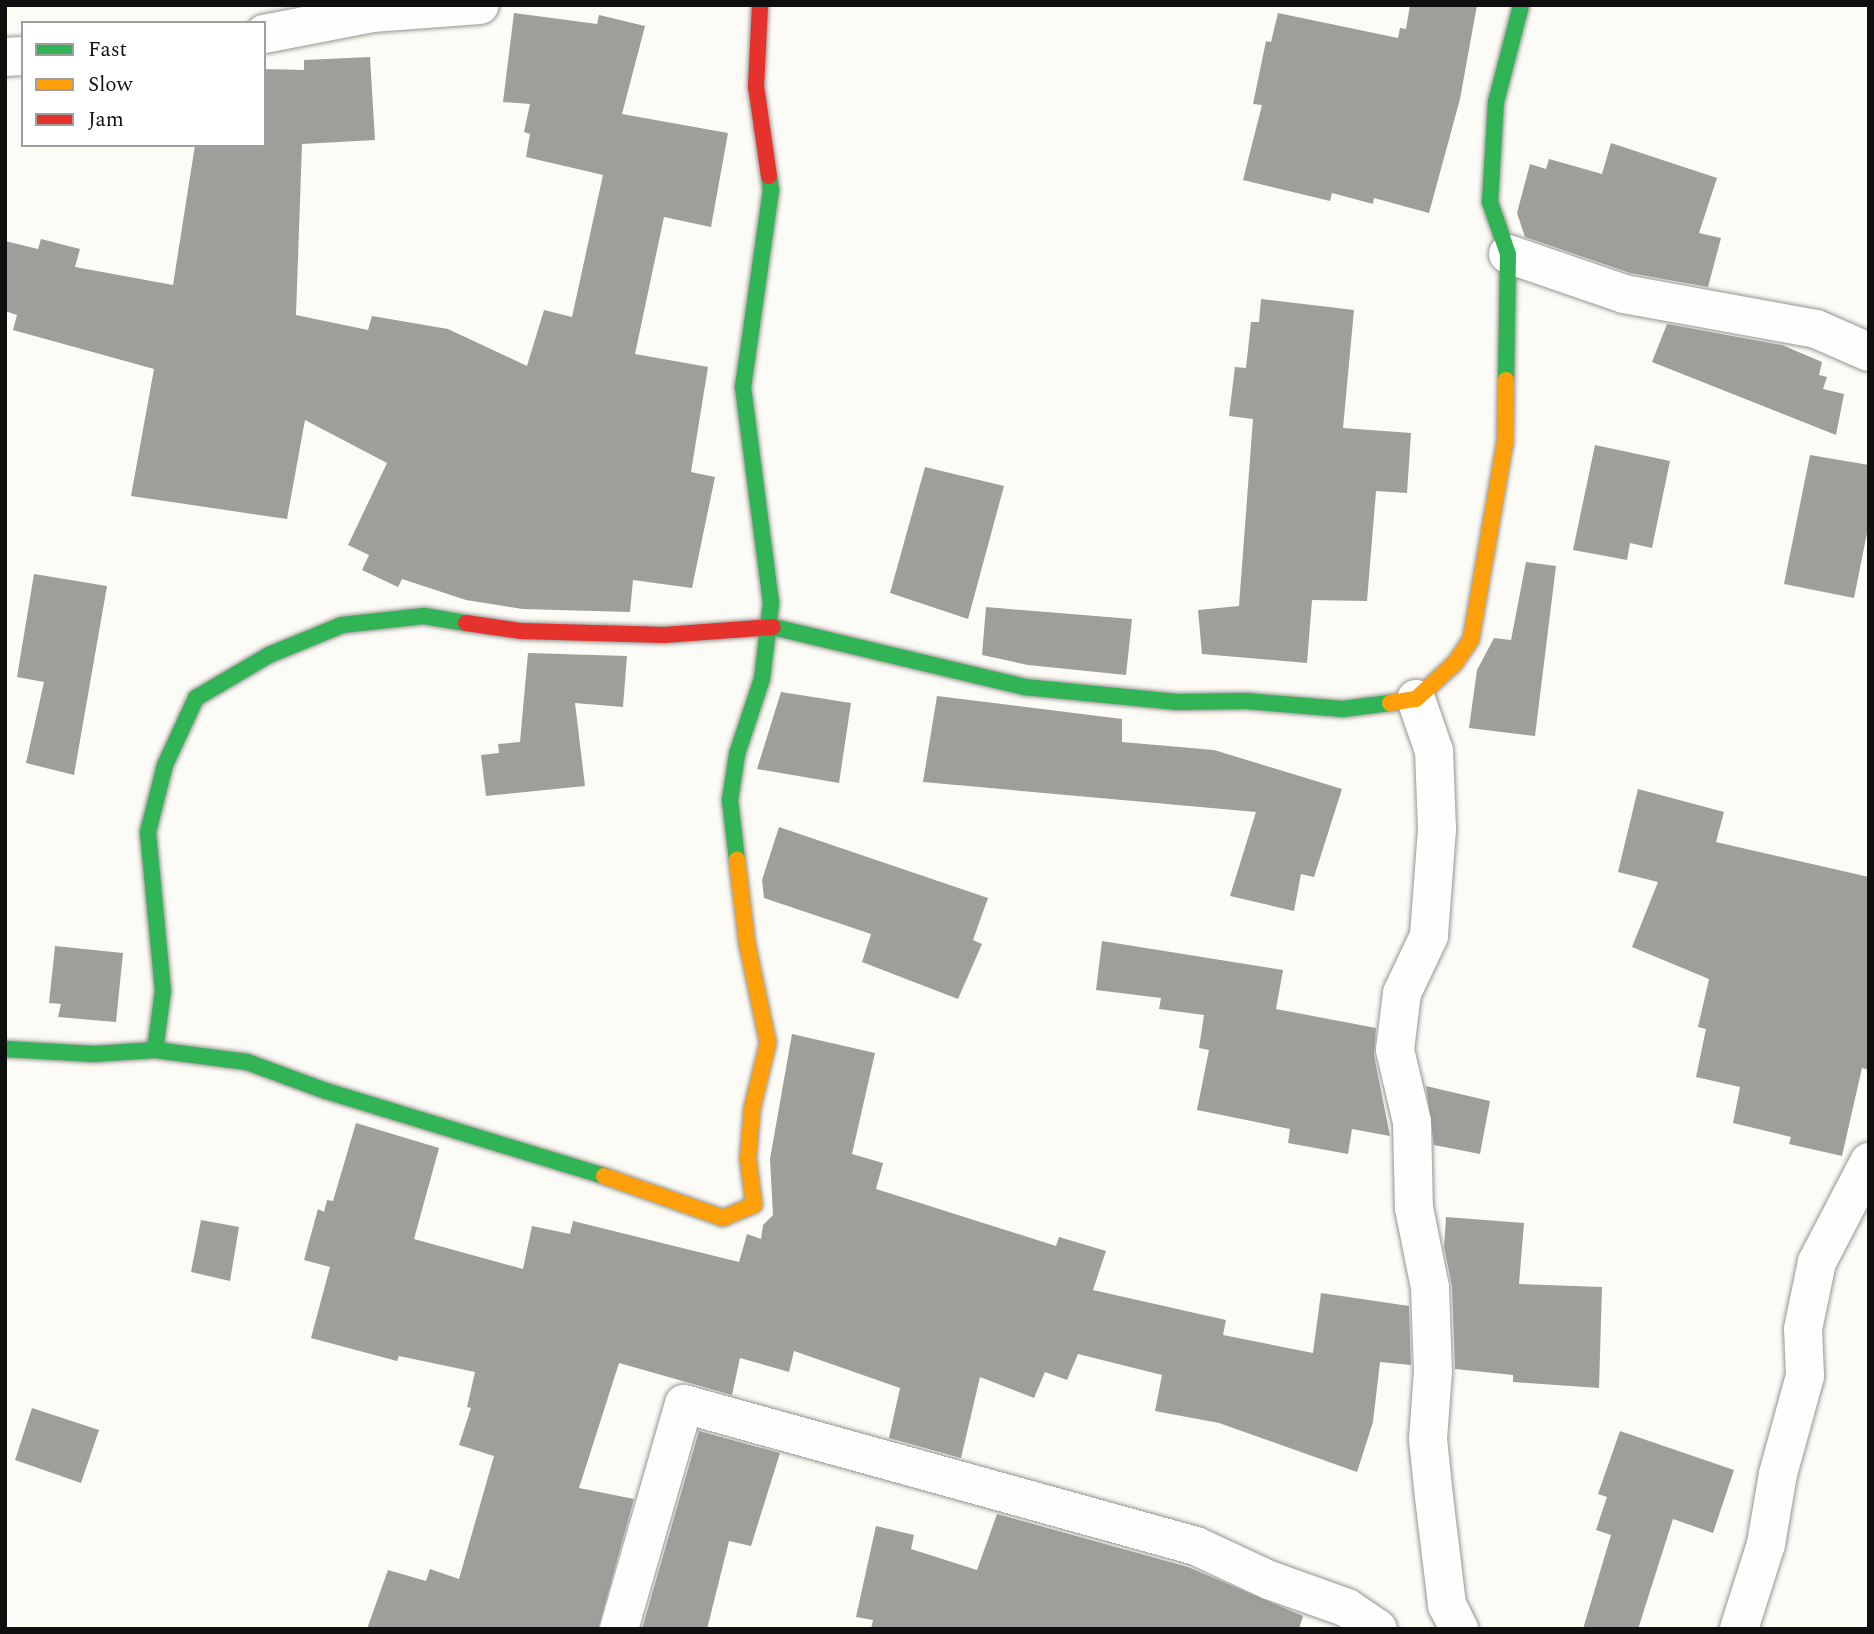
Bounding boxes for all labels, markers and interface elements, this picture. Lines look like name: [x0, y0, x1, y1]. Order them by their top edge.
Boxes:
legend: [21, 21, 266, 147]
text: Fast: [88, 34, 127, 66]
text: Slow: [88, 69, 132, 101]
text: Jam: [88, 104, 124, 136]

